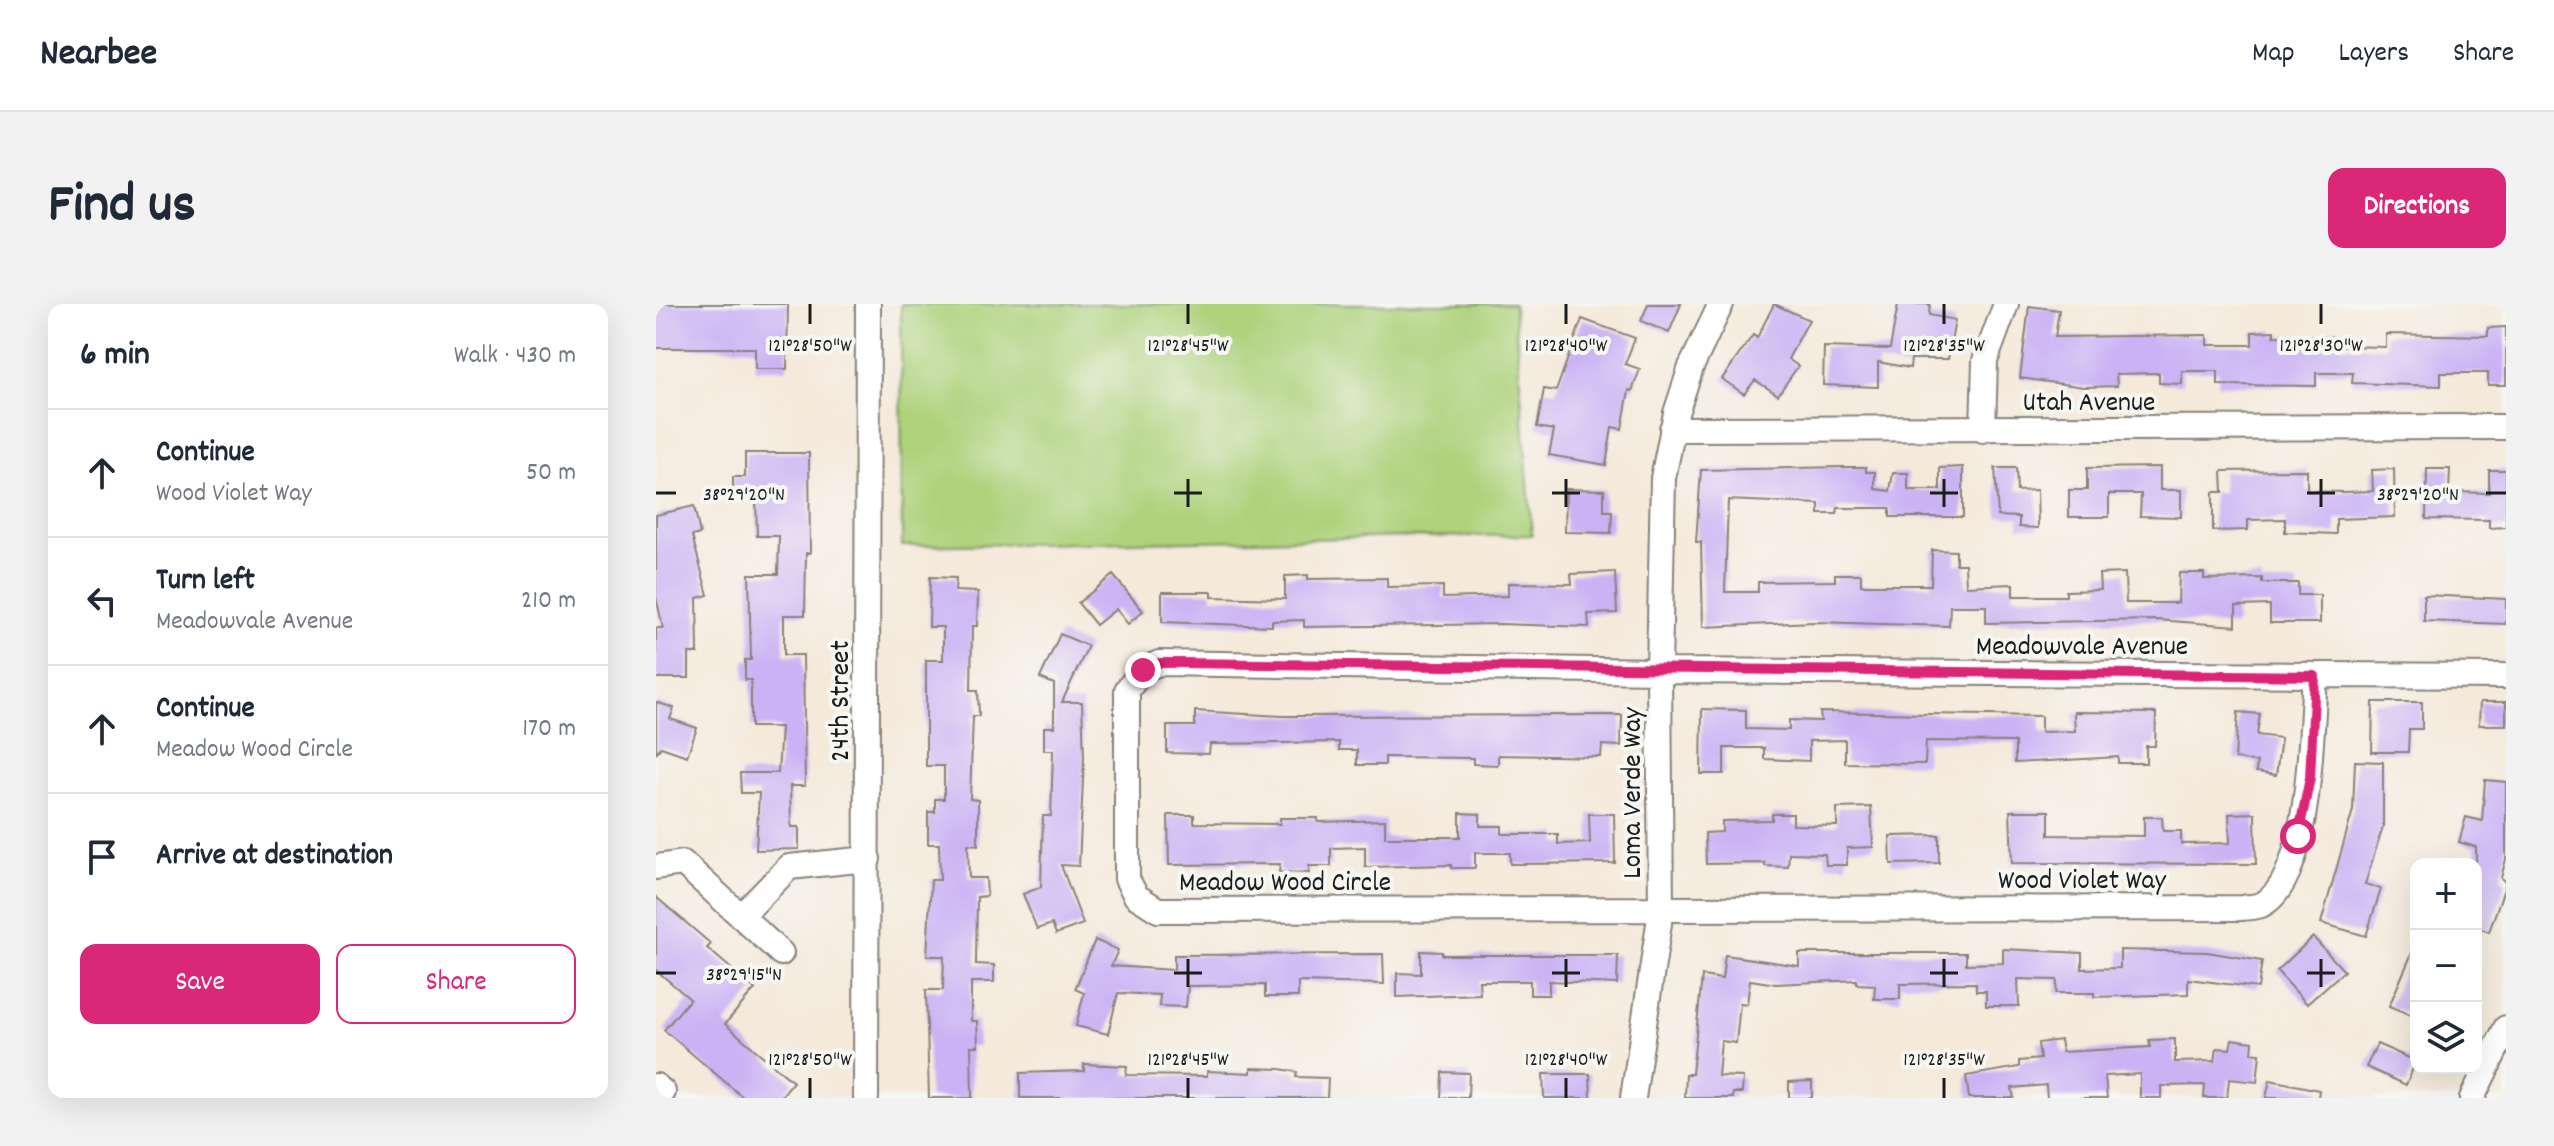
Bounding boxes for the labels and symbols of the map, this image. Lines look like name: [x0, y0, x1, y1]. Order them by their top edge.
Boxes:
text: 121°28'50"W: [768, 333, 852, 361]
text: 121°28'45"W: [1148, 333, 1229, 361]
text: 121°28'40"W: [1525, 333, 1608, 361]
text: 121°28'35"W: [1903, 333, 1985, 361]
text: 121°28'30"W: [2280, 333, 2363, 361]
street label: Utah Avenue: [2023, 385, 2155, 425]
text: 38°29'20"N: [703, 482, 785, 510]
text: 38°29'20"N: [2377, 482, 2459, 510]
street label: Meadowvale Avenue: [1976, 629, 2188, 669]
street label: 24th Street: [823, 640, 863, 762]
route end: [1125, 652, 1161, 688]
street label: Loma Verde Way: [1615, 707, 1655, 879]
route start: [2280, 818, 2316, 854]
street label: Wood Violet Way: [1998, 863, 2167, 903]
street label: Meadow Wood Circle: [1179, 865, 1391, 905]
text: 38°29'15"N: [706, 962, 782, 990]
text: 121°28'50"W: [768, 1047, 852, 1075]
text: 121°28'45"W: [1148, 1047, 1229, 1075]
text: 121°28'40"W: [1525, 1047, 1608, 1075]
text: 121°28'35"W: [1903, 1047, 1985, 1075]

